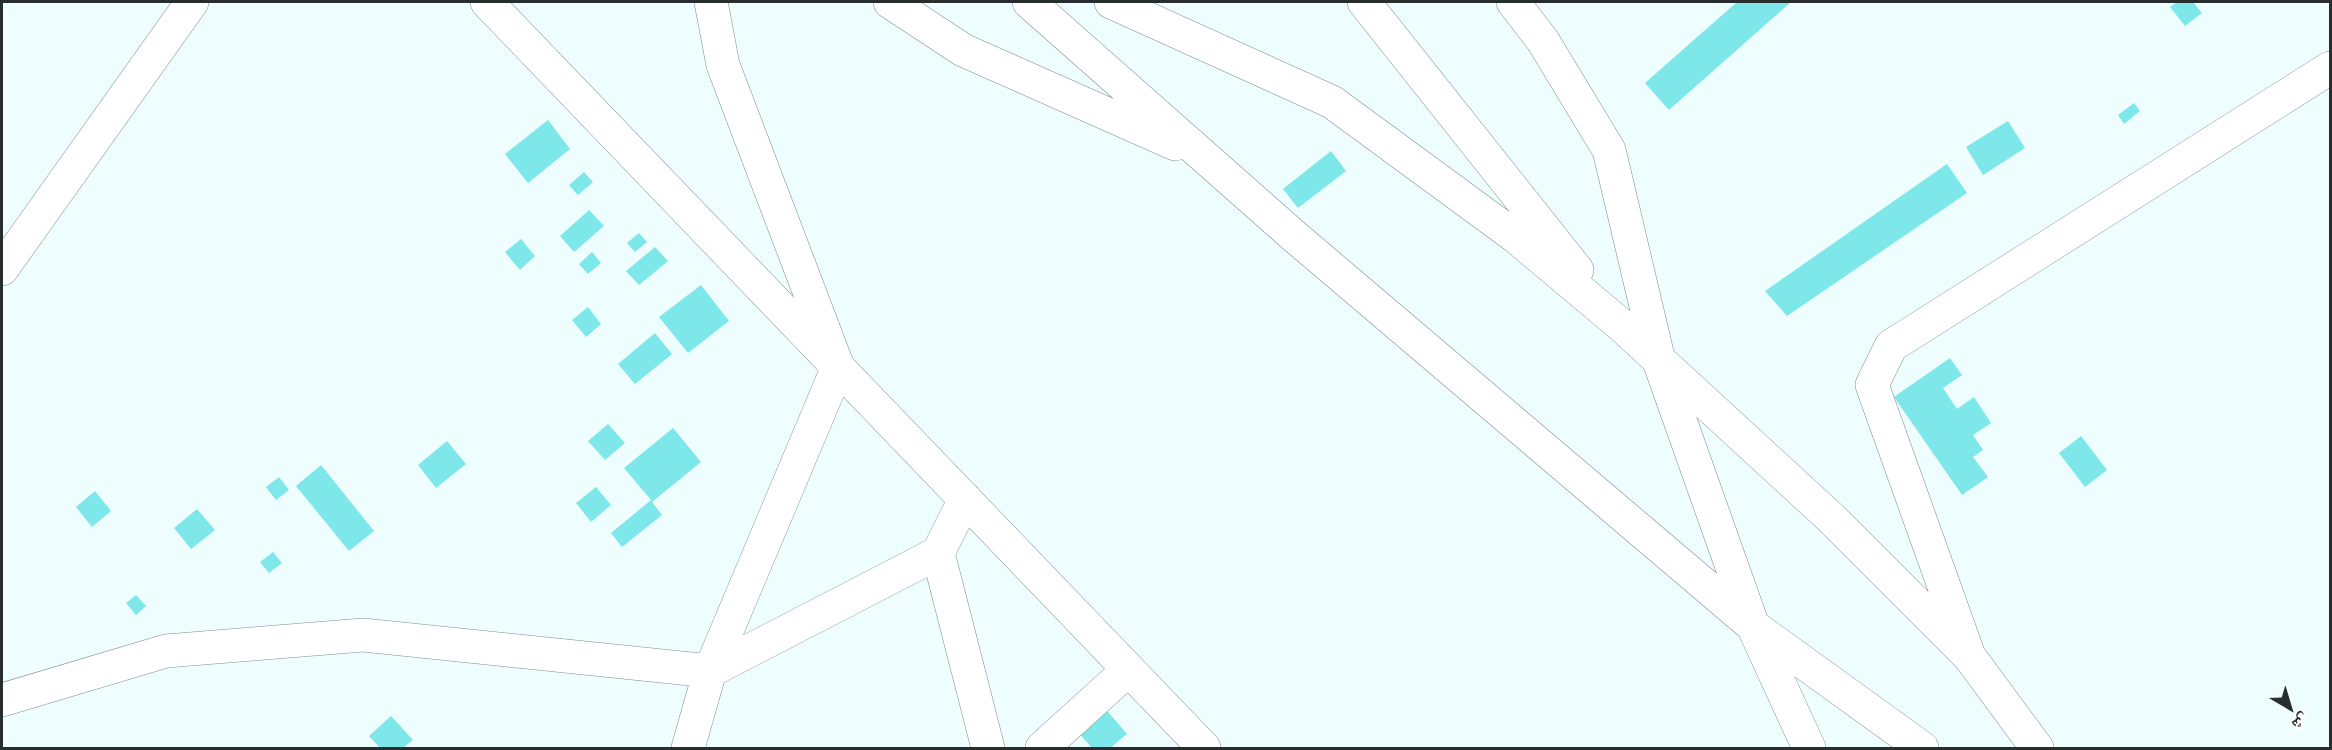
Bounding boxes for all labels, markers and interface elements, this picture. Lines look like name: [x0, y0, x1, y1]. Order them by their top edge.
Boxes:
north arrow: [2260, 678, 2320, 738]
text: ش: [2288, 709, 2314, 735]

